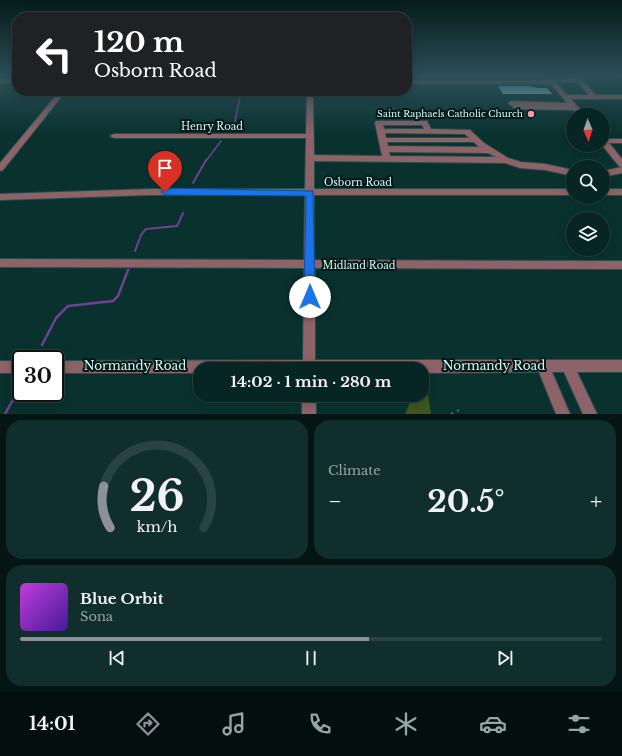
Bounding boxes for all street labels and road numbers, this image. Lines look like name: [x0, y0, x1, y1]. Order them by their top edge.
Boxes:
street label: Henry Road: [181, 120, 243, 133]
street label: Osborn Road: [324, 176, 392, 189]
street label: Midland Road: [323, 259, 396, 272]
street label: Normandy Road: [84, 358, 186, 373]
street label: Normandy Road: [443, 358, 545, 373]

